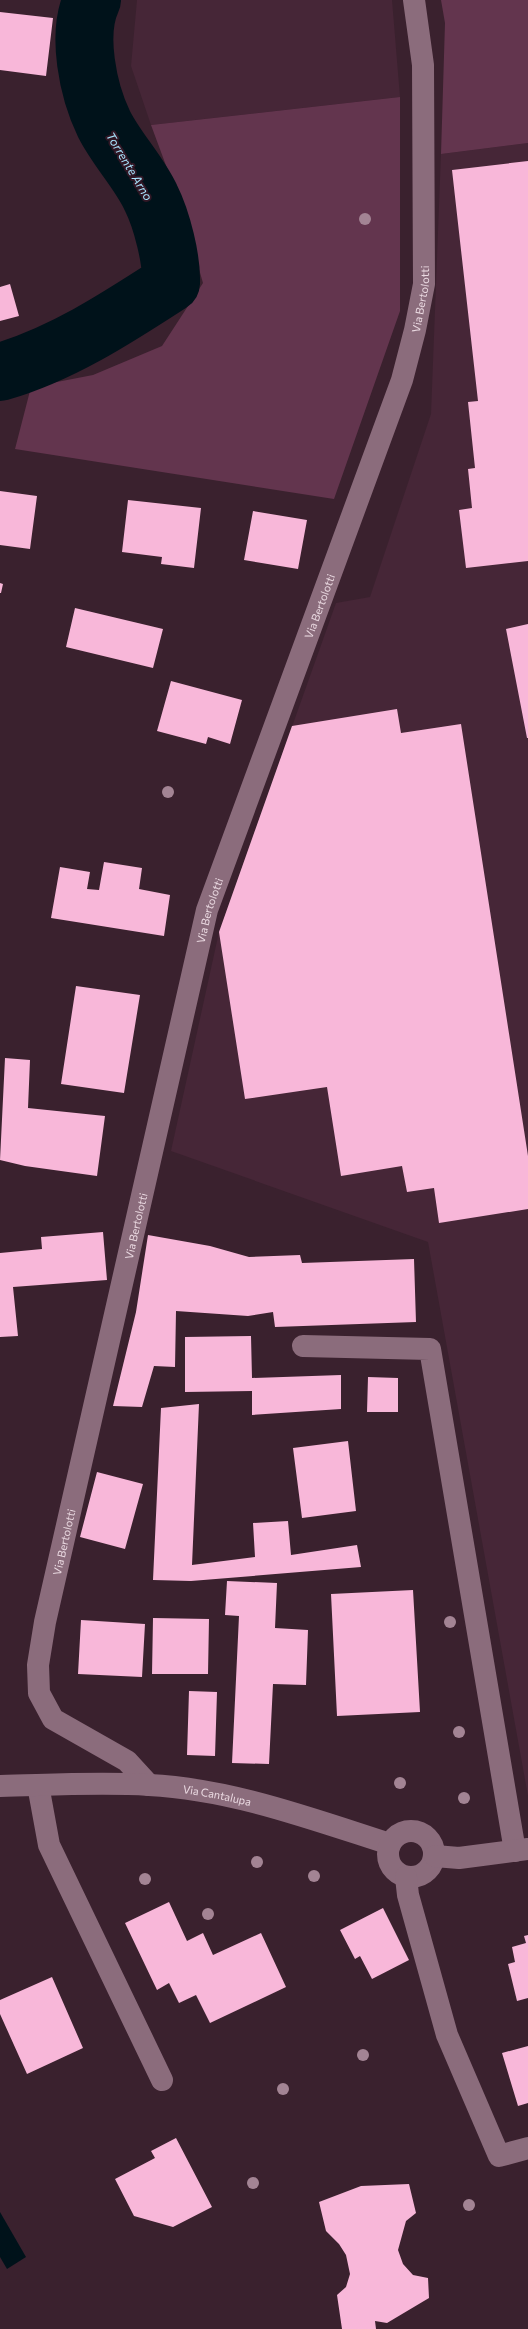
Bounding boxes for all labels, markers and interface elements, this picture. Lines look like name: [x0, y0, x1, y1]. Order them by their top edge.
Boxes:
water label: Torrente Arno: [104, 129, 156, 203]
street label: Via Bertolotti: [408, 265, 430, 333]
street label: Via Bertolotti: [301, 572, 337, 640]
street label: Via Bertolotti: [193, 876, 225, 944]
street label: Via Bertolotti: [121, 1191, 149, 1260]
street label: Via Bertolotti: [49, 1507, 77, 1576]
street label: Via Cantalupa: [182, 1782, 253, 1808]

